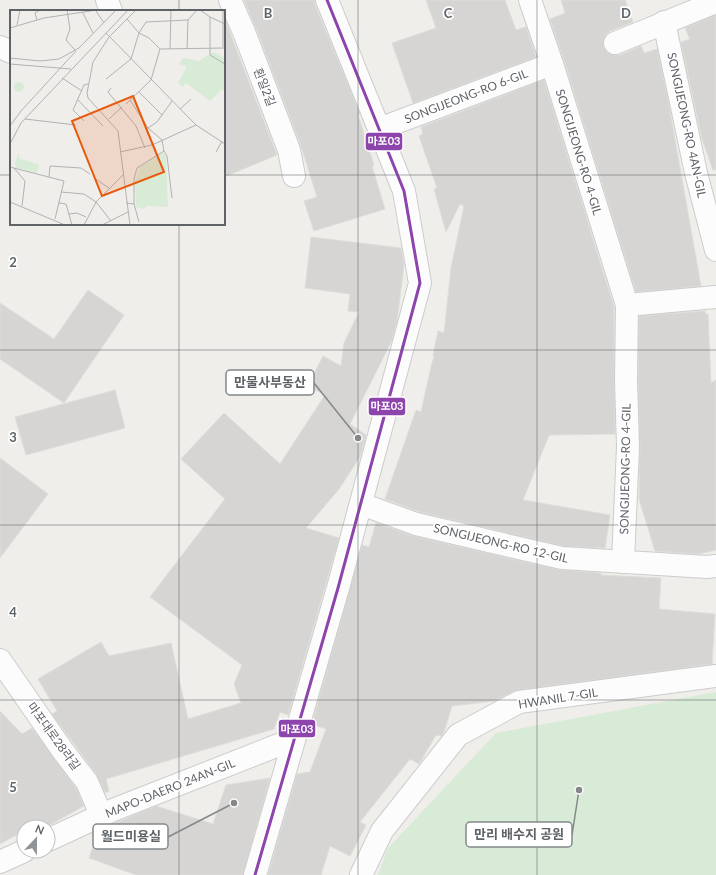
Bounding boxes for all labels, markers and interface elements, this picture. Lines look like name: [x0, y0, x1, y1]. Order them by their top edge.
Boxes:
text: B: [264, 5, 273, 21]
text: C: [444, 5, 453, 21]
text: D: [621, 5, 631, 21]
inset map: [10, 10, 225, 225]
street label: SONGIJEONG-RO 4AN-GIL: [664, 51, 710, 199]
street label: 환일2길: [251, 66, 279, 108]
street label: SONGIJEONG-RO 6-GIL: [402, 66, 530, 126]
street label: SONGIJEONG-RO 4-GIL: [553, 87, 605, 217]
line badge: 마포03: [365, 132, 403, 151]
text: 마포03: [367, 134, 401, 147]
text: 2: [9, 254, 17, 270]
callout: 만물사부동산: [226, 370, 314, 395]
text: 만물사부동산: [234, 374, 306, 390]
line badge: 마포03: [368, 397, 406, 416]
text: 마포03: [370, 399, 404, 412]
street label: SONGIJEONG-RO 4-GIL: [616, 403, 634, 535]
text: 3: [9, 429, 17, 445]
street label: SONGIJEONG-RO 12-GIL: [432, 520, 570, 566]
text: 4: [9, 604, 17, 620]
street label: HWANIL 7-GIL: [517, 684, 599, 712]
street label: 마포대로28라길: [24, 699, 84, 773]
line badge: 마포03: [278, 719, 316, 738]
text: 마포03: [280, 722, 314, 735]
street label: MAPO-DAERO 24AN-GIL: [103, 755, 237, 821]
text: 5: [9, 779, 17, 795]
north arrow: [16, 819, 56, 859]
text: N: [34, 822, 46, 837]
callout: 만리 배수지 공원: [466, 822, 572, 847]
callout: 월드미용실: [93, 824, 168, 849]
text: 만리 배수지 공원: [474, 826, 564, 842]
text: 월드미용실: [101, 828, 161, 844]

